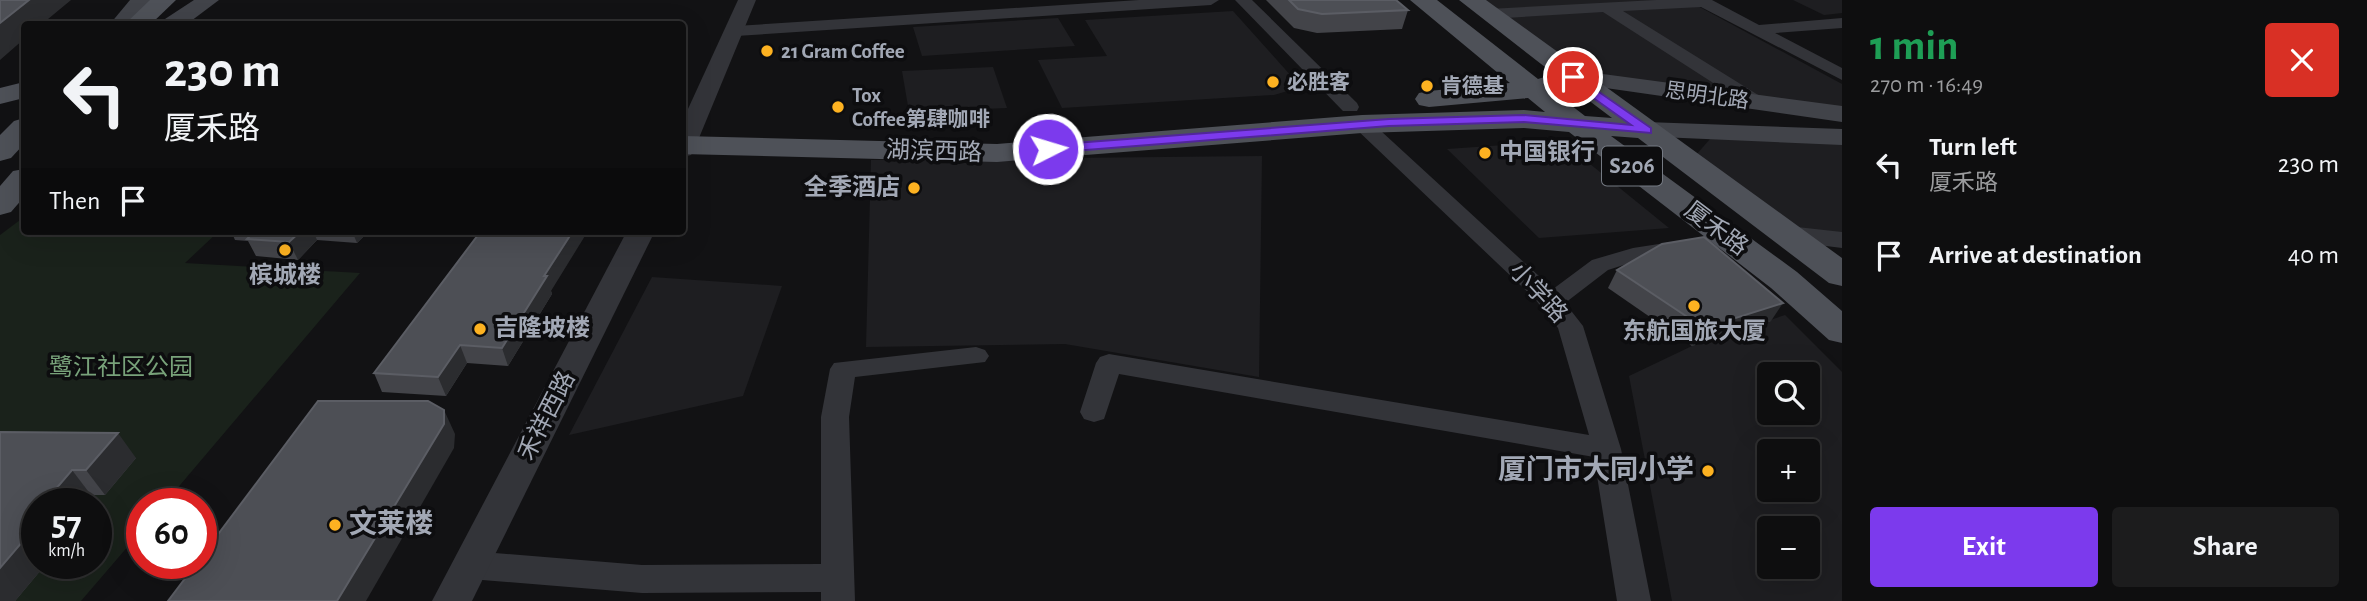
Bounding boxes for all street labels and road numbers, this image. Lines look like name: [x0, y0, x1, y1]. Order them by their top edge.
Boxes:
street label: 思明北路: [1664, 79, 1750, 112]
street label: 湖滨西路: [886, 136, 982, 166]
road number: S206: [1602, 146, 1662, 186]
street label: 厦禾路: [1680, 196, 1753, 260]
street label: 小学路: [1505, 257, 1573, 328]
street label: 禾祥西路: [513, 367, 579, 464]

